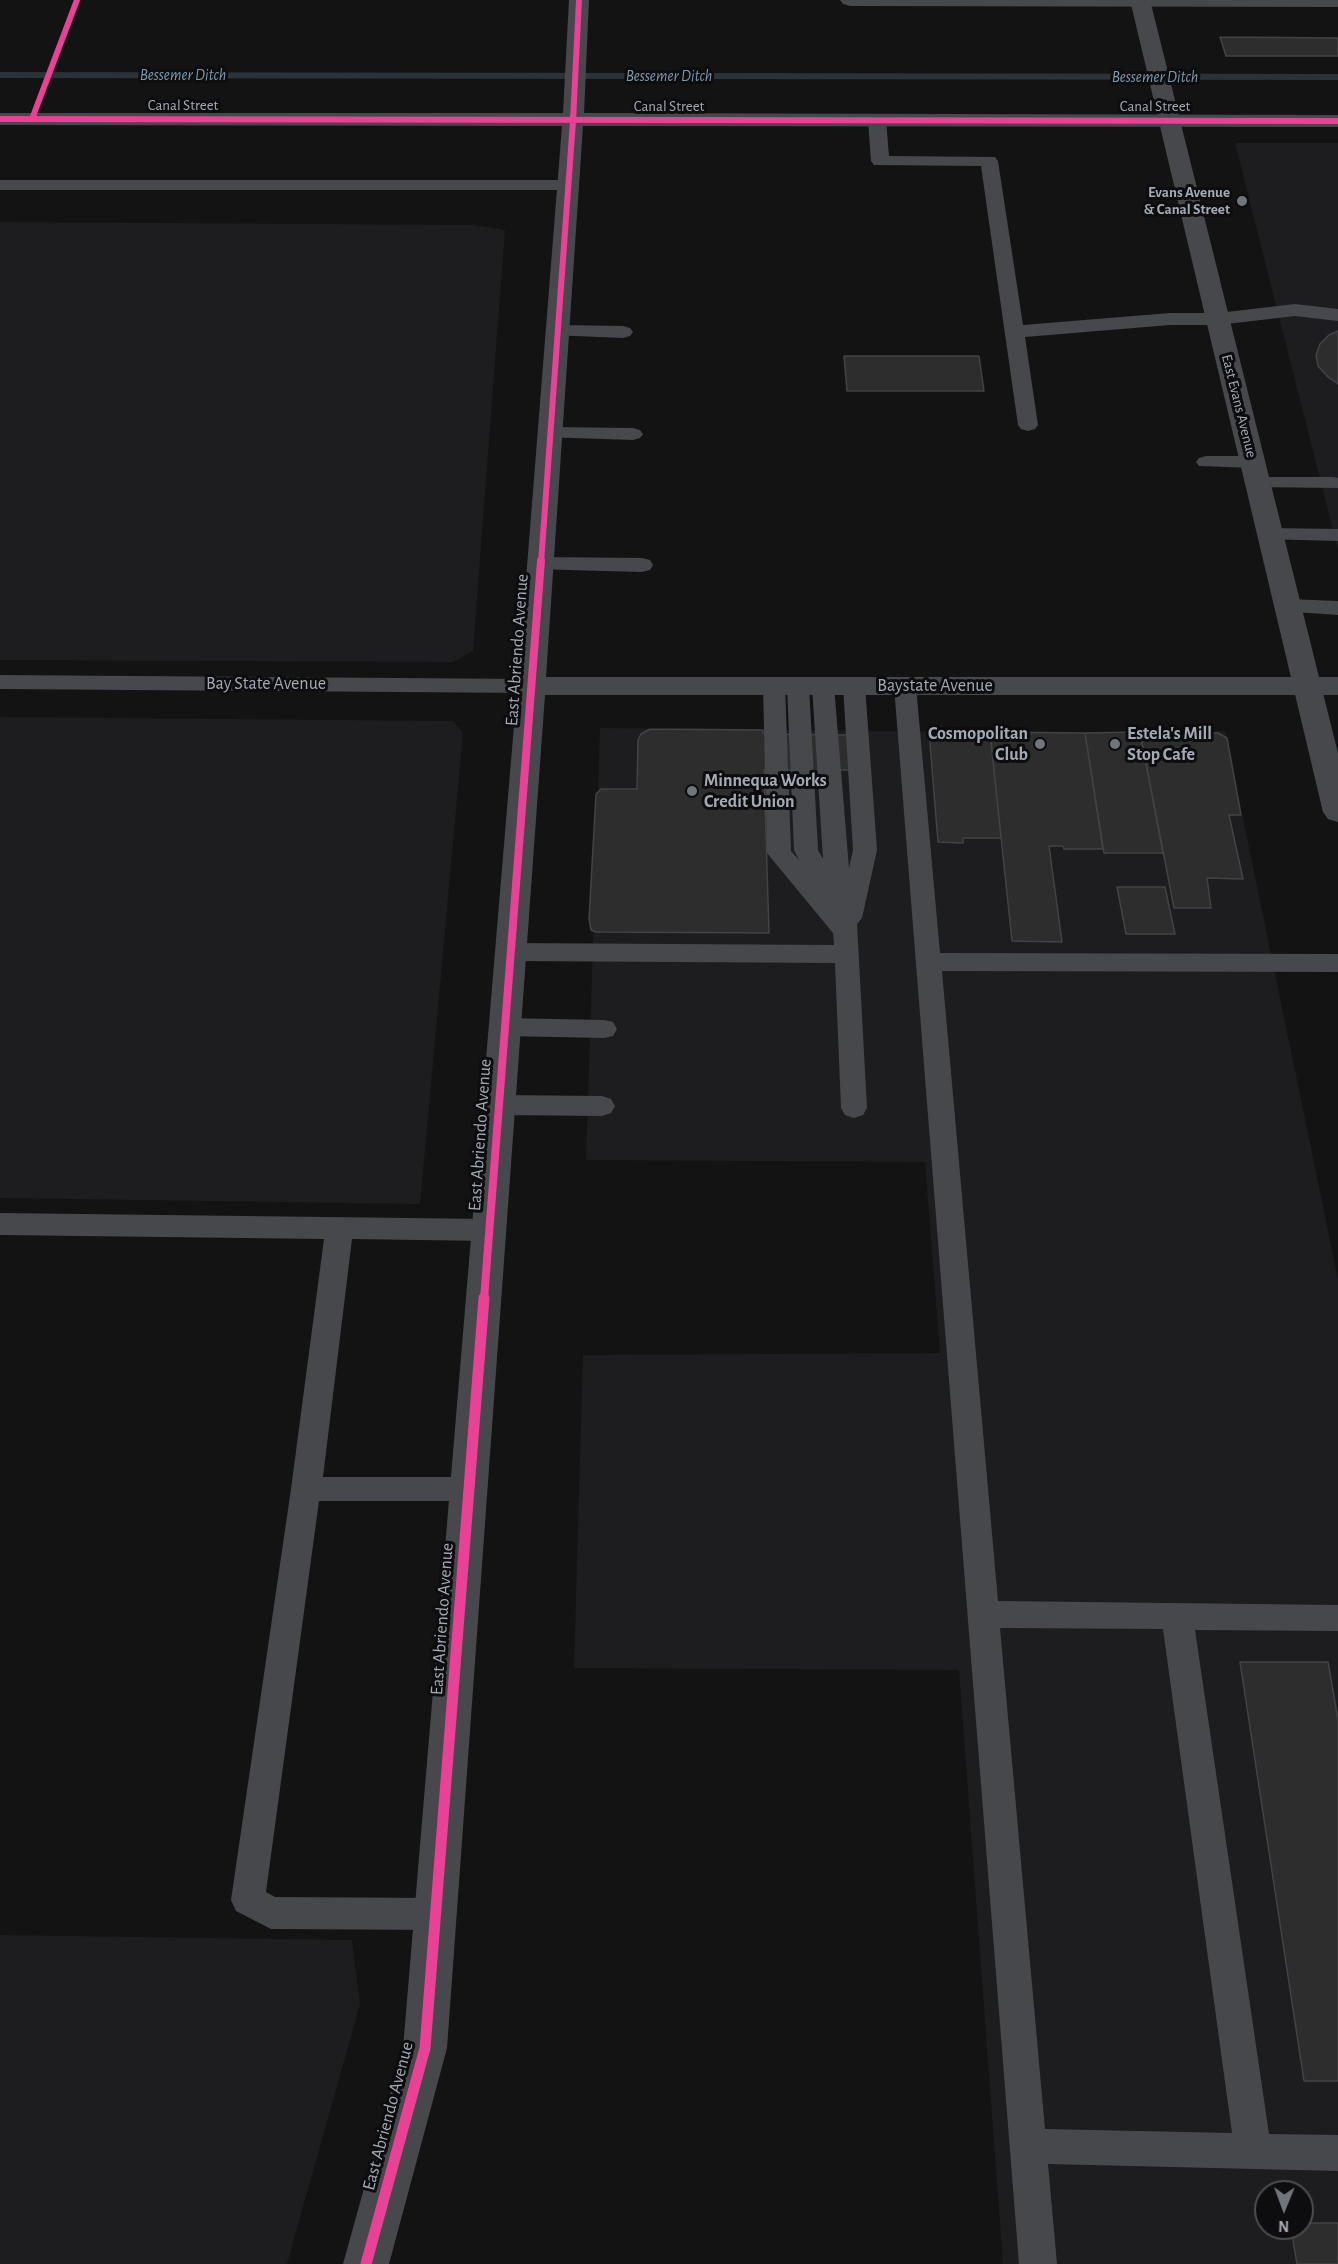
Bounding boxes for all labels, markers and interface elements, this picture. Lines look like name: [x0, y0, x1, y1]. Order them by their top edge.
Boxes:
water label: Bessemer Ditch: [140, 65, 226, 85]
water label: Bessemer Ditch: [626, 66, 712, 86]
water label: Bessemer Ditch: [1112, 67, 1198, 87]
street label: Canal Street: [148, 96, 218, 114]
street label: Canal Street: [634, 97, 704, 115]
street label: Canal Street: [1120, 97, 1190, 115]
place label: Evans Avenue & Canal Street: [1144, 183, 1230, 218]
marker: Evans Avenue & Canal Street: [1235, 194, 1249, 208]
street label: East Evans Avenue: [1217, 352, 1261, 460]
street label: East Abriendo Avenue: [501, 573, 533, 727]
street label: Bay State Avenue: [206, 673, 326, 695]
street label: Baystate Avenue: [877, 675, 993, 697]
place label: Cosmopolitan Club: [928, 723, 1028, 766]
place label: Estela's Mill Stop Cafe: [1127, 723, 1212, 766]
marker: Cosmopolitan Club: [1033, 737, 1047, 751]
marker: Estela's Mill Stop Cafe: [1108, 737, 1122, 751]
place label: Minnequa Works Credit Union: [704, 770, 827, 812]
marker: Minnequa Works Credit Union: [685, 784, 699, 798]
street label: East Abriendo Avenue: [464, 1058, 496, 1212]
street label: East Abriendo Avenue: [426, 1542, 458, 1696]
street label: East Abriendo Avenue: [358, 2039, 418, 2193]
north arrow: [1254, 2180, 1314, 2240]
text: N: [1278, 2218, 1289, 2234]

